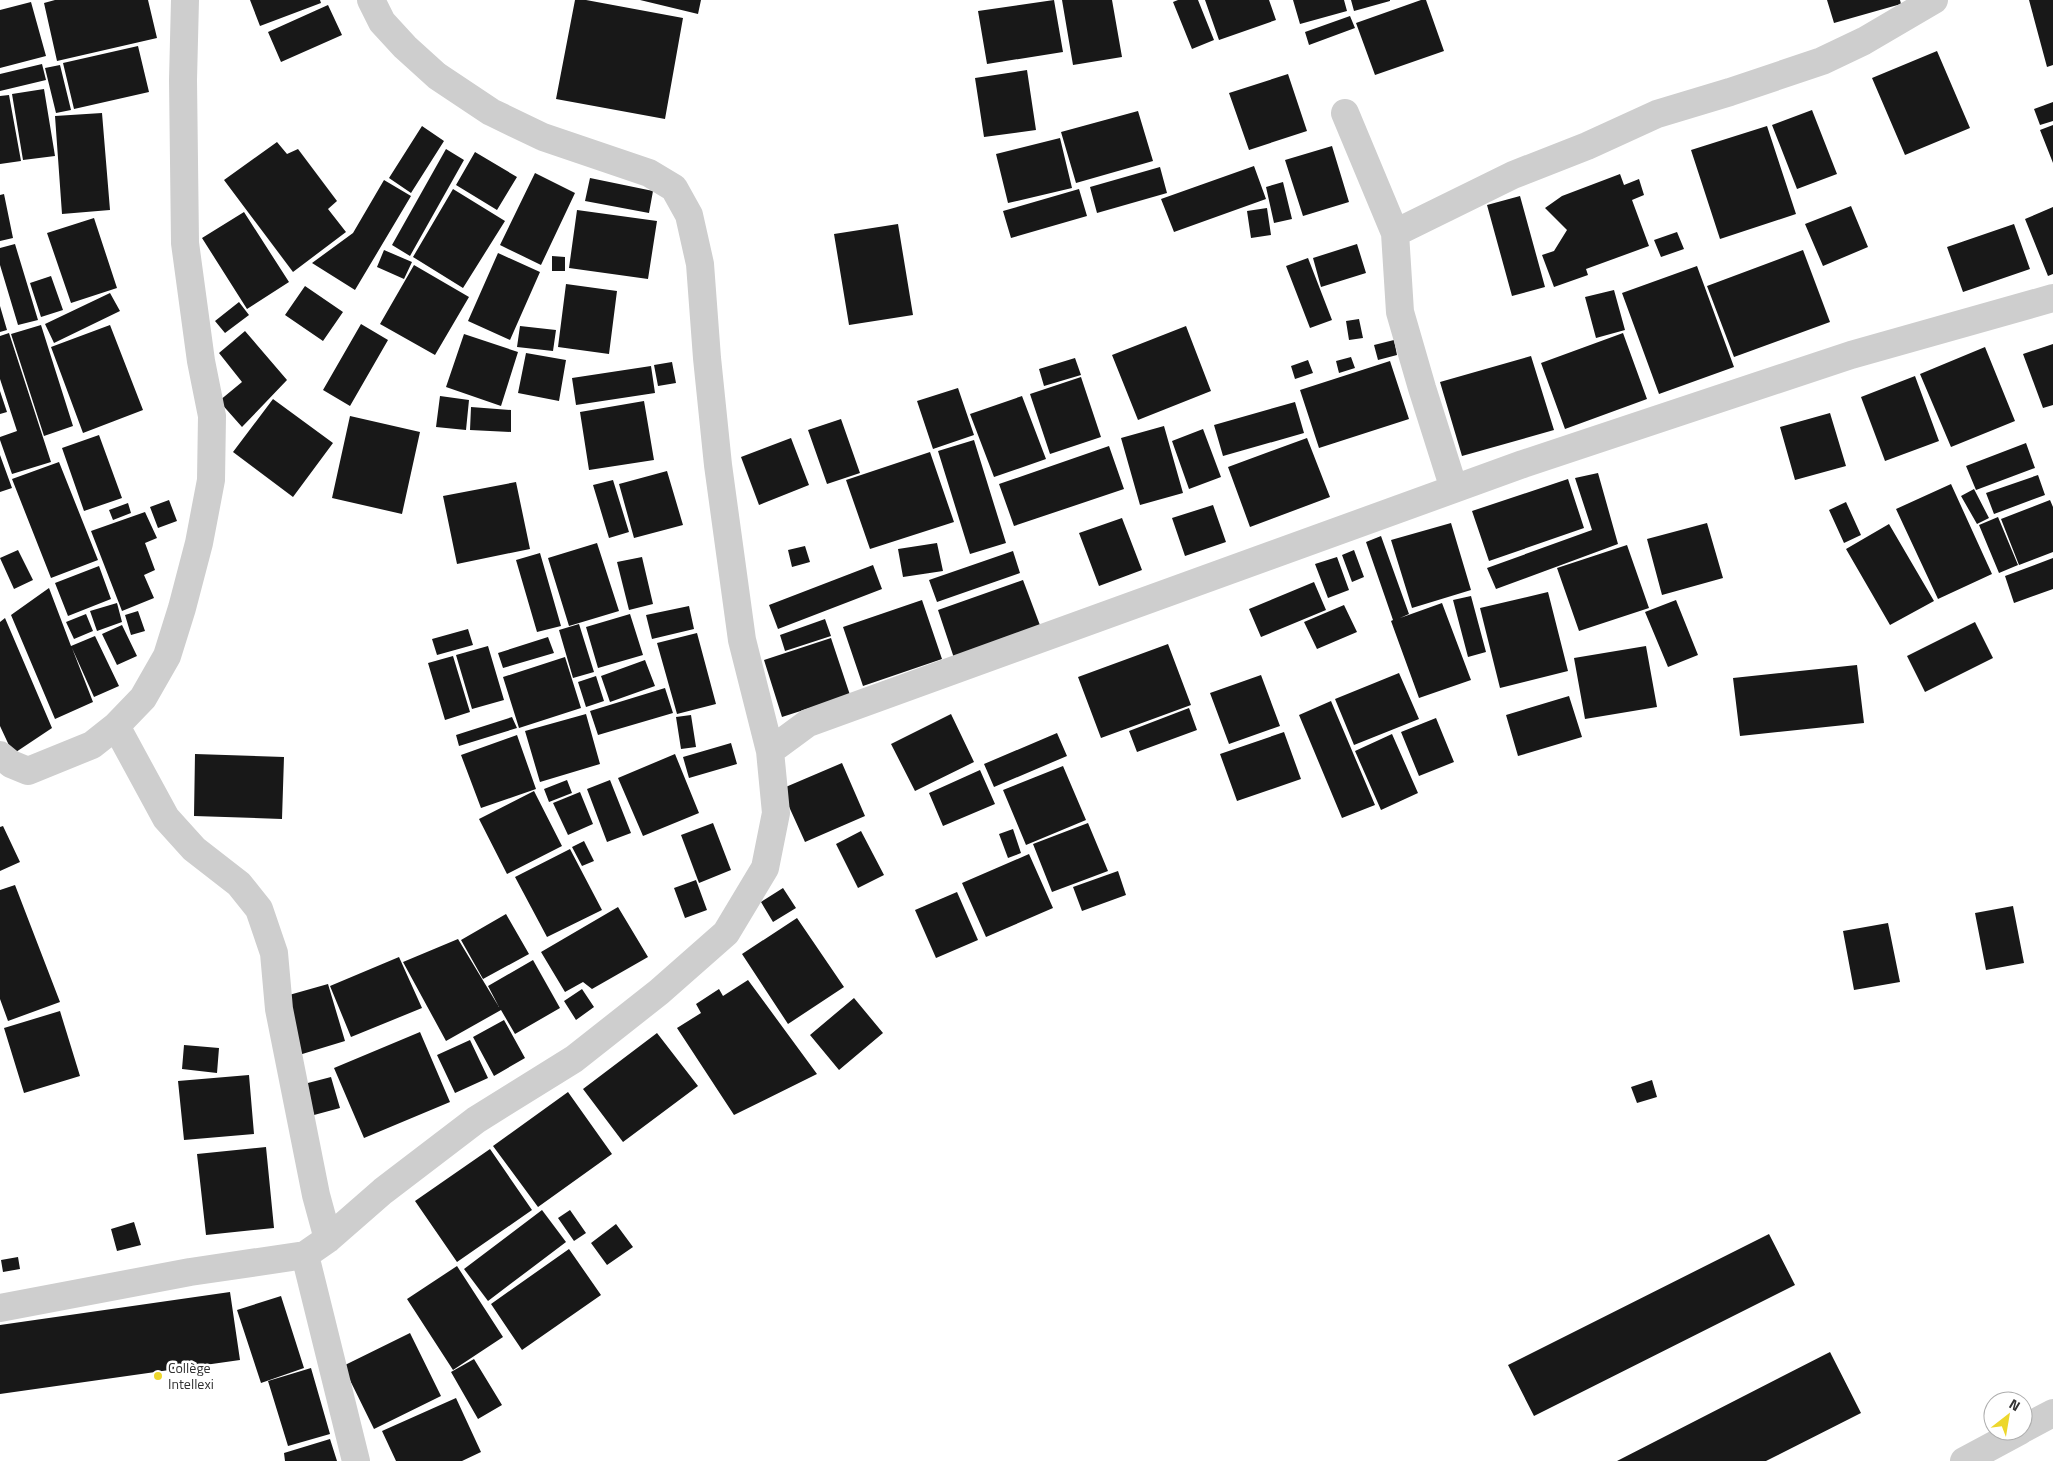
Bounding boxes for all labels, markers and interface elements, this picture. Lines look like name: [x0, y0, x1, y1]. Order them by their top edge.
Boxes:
place label: Collège Intellexi: [168, 1357, 214, 1394]
marker: Collège Intellexi: [152, 1370, 164, 1382]
north arrow: [1983, 1391, 2033, 1441]
text: N: [2005, 1393, 2025, 1416]

